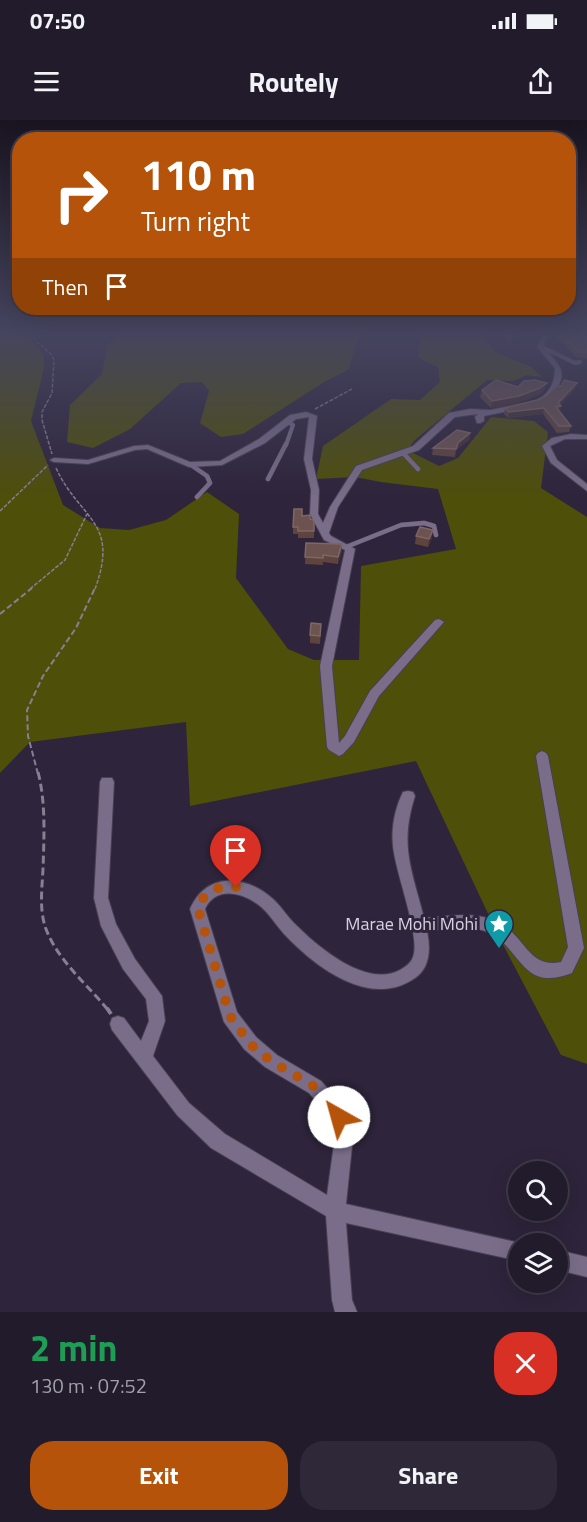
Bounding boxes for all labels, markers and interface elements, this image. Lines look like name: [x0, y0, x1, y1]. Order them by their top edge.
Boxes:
text: 07:50: [30, 4, 85, 38]
text: Routely: [248, 61, 339, 102]
icon: menu: [30, 65, 63, 98]
icon: share: [524, 65, 557, 98]
text: 110 m: [141, 142, 256, 206]
icon: right: [42, 156, 120, 234]
text: Turn right: [141, 200, 250, 241]
text: Then: [42, 270, 88, 304]
icon: arrive: [100, 270, 133, 303]
pin: [210, 825, 261, 887]
icon: arrive: [219, 834, 252, 867]
place icon: Marae Mohi Mohi: [483, 908, 515, 950]
place label: Marae Mohi Mohi: [345, 910, 478, 937]
position arrow: [307, 1085, 371, 1149]
map controls: [508, 1161, 568, 1293]
button: search: [508, 1161, 568, 1221]
button: layers: [508, 1233, 568, 1293]
text: 2 min: [30, 1320, 117, 1375]
button: close: [494, 1332, 557, 1395]
text: 130 m · 07:52: [30, 1370, 147, 1401]
button: Exit: [30, 1441, 288, 1510]
button: Share: [300, 1441, 557, 1510]

